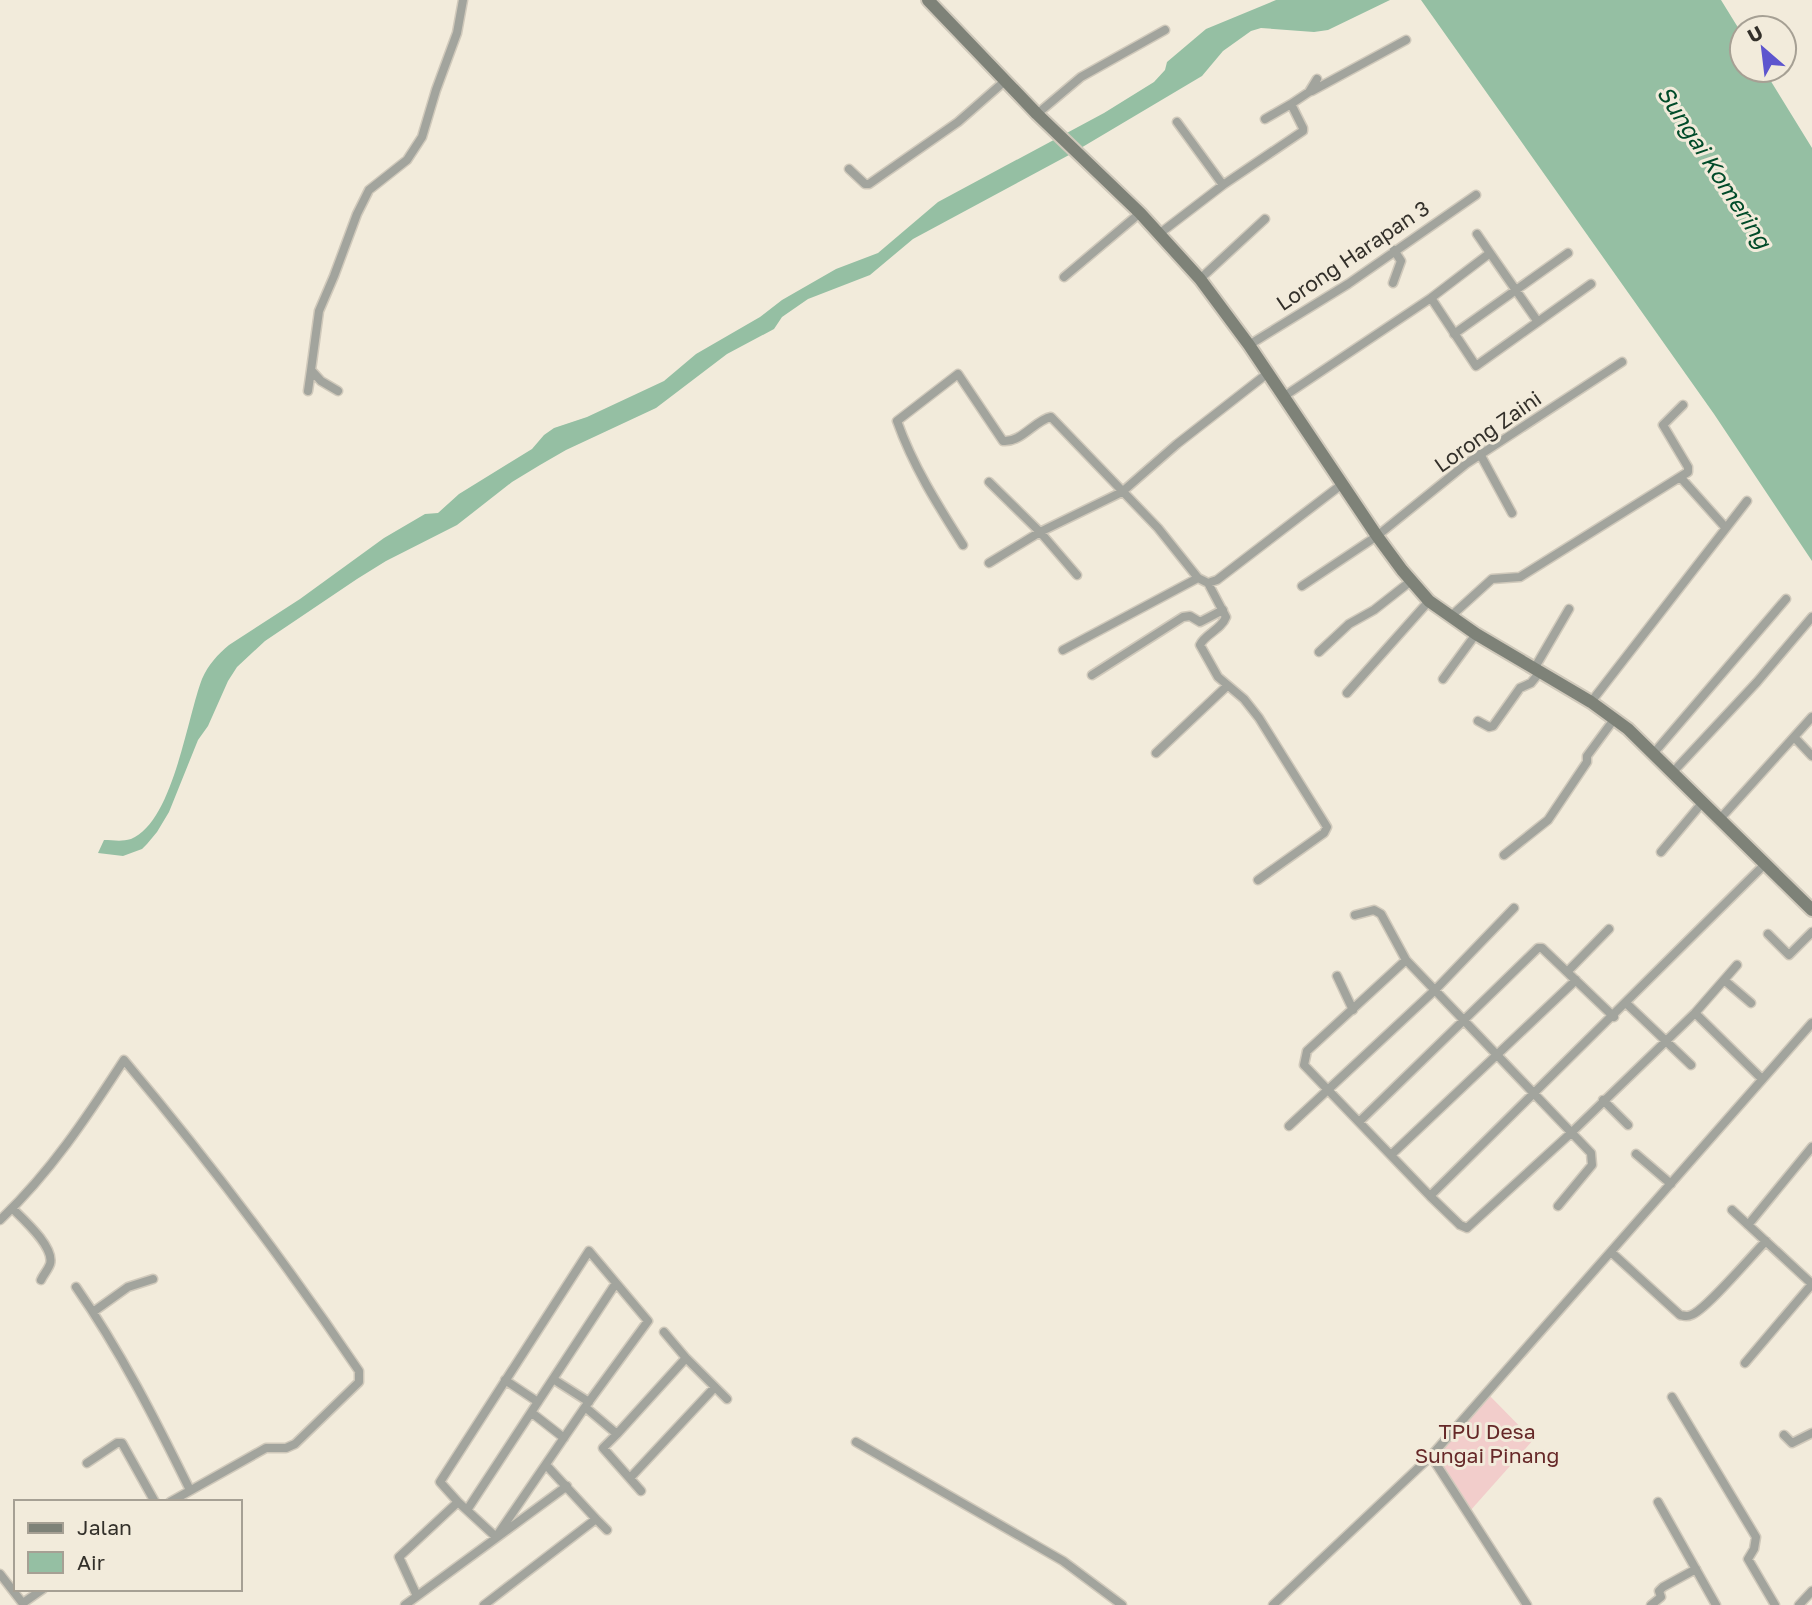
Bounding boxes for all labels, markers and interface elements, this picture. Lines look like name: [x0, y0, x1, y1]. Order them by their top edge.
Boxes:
north arrow: [1728, 14, 1798, 84]
text: U: [1743, 20, 1766, 47]
water label: Sungai Komering: [1652, 80, 1779, 255]
street label: Lorong Harapan 3: [1271, 194, 1434, 316]
street label: Lorong Zaini: [1429, 385, 1546, 478]
park label: TPU Desa Sungai Pinang: [1415, 1418, 1559, 1468]
legend: [14, 1500, 242, 1591]
text: Jalan: [77, 1514, 132, 1540]
text: Air: [77, 1549, 105, 1575]

